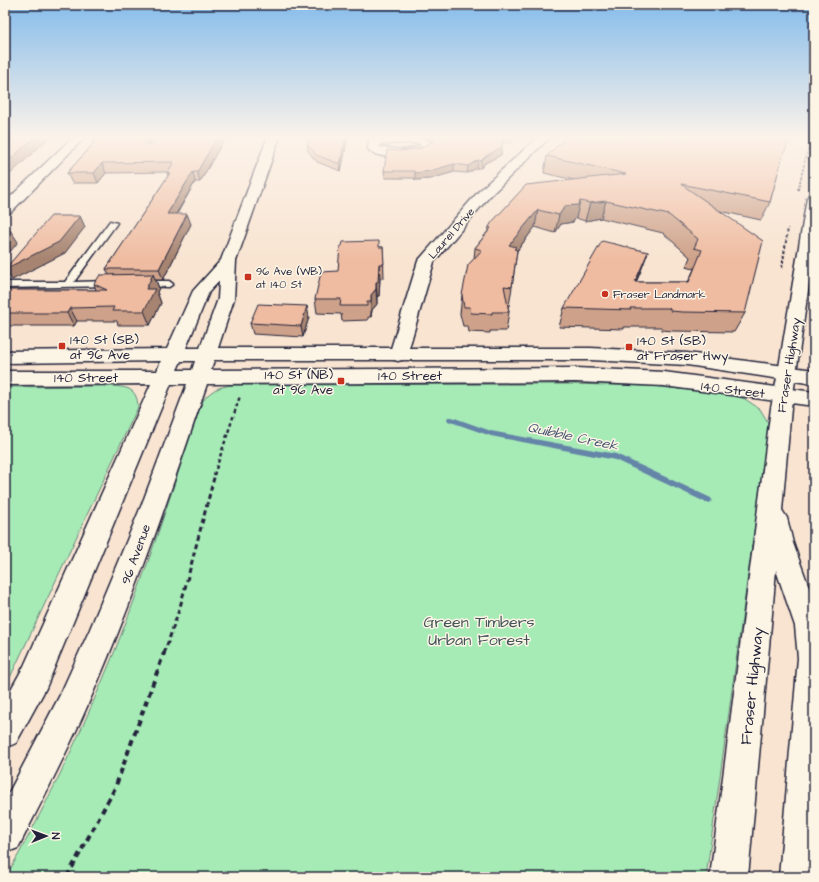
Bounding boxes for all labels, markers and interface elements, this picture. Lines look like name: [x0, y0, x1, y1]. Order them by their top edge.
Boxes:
street label: Laurel Drive: [425, 204, 478, 262]
place label: 96 Ave (WB) at 140 St: [256, 264, 322, 292]
marker: 96 Ave (WB) at 140 St: [243, 272, 253, 282]
place label: Fraser Landmark: [613, 287, 706, 302]
marker: Fraser Landmark: [600, 289, 610, 299]
street label: Fraser Highway: [773, 316, 806, 414]
place label: 140 St (SB) at 96 Ave: [70, 331, 139, 364]
place label: 140 St (SB) at Fraser Hwy: [637, 332, 728, 366]
marker: 140 St (SB) at 96 Ave: [57, 341, 67, 351]
marker: 140 St (SB) at Fraser Hwy: [624, 342, 634, 352]
place label: 140 St (NB) at 96 Ave: [264, 366, 333, 399]
street label: 140 Street: [378, 367, 443, 385]
street label: 140 Street: [54, 369, 119, 387]
marker: 140 St (NB) at 96 Ave: [336, 376, 346, 386]
street label: 140 Street: [700, 377, 766, 403]
water label: Quibble Creek: [526, 418, 620, 456]
street label: 96 Avenue: [117, 522, 155, 587]
park label: Green Timbers Urban Forest: [424, 611, 534, 651]
street label: Fraser Highway: [735, 626, 770, 746]
north arrow: [26, 816, 66, 856]
text: N: [48, 832, 63, 840]

